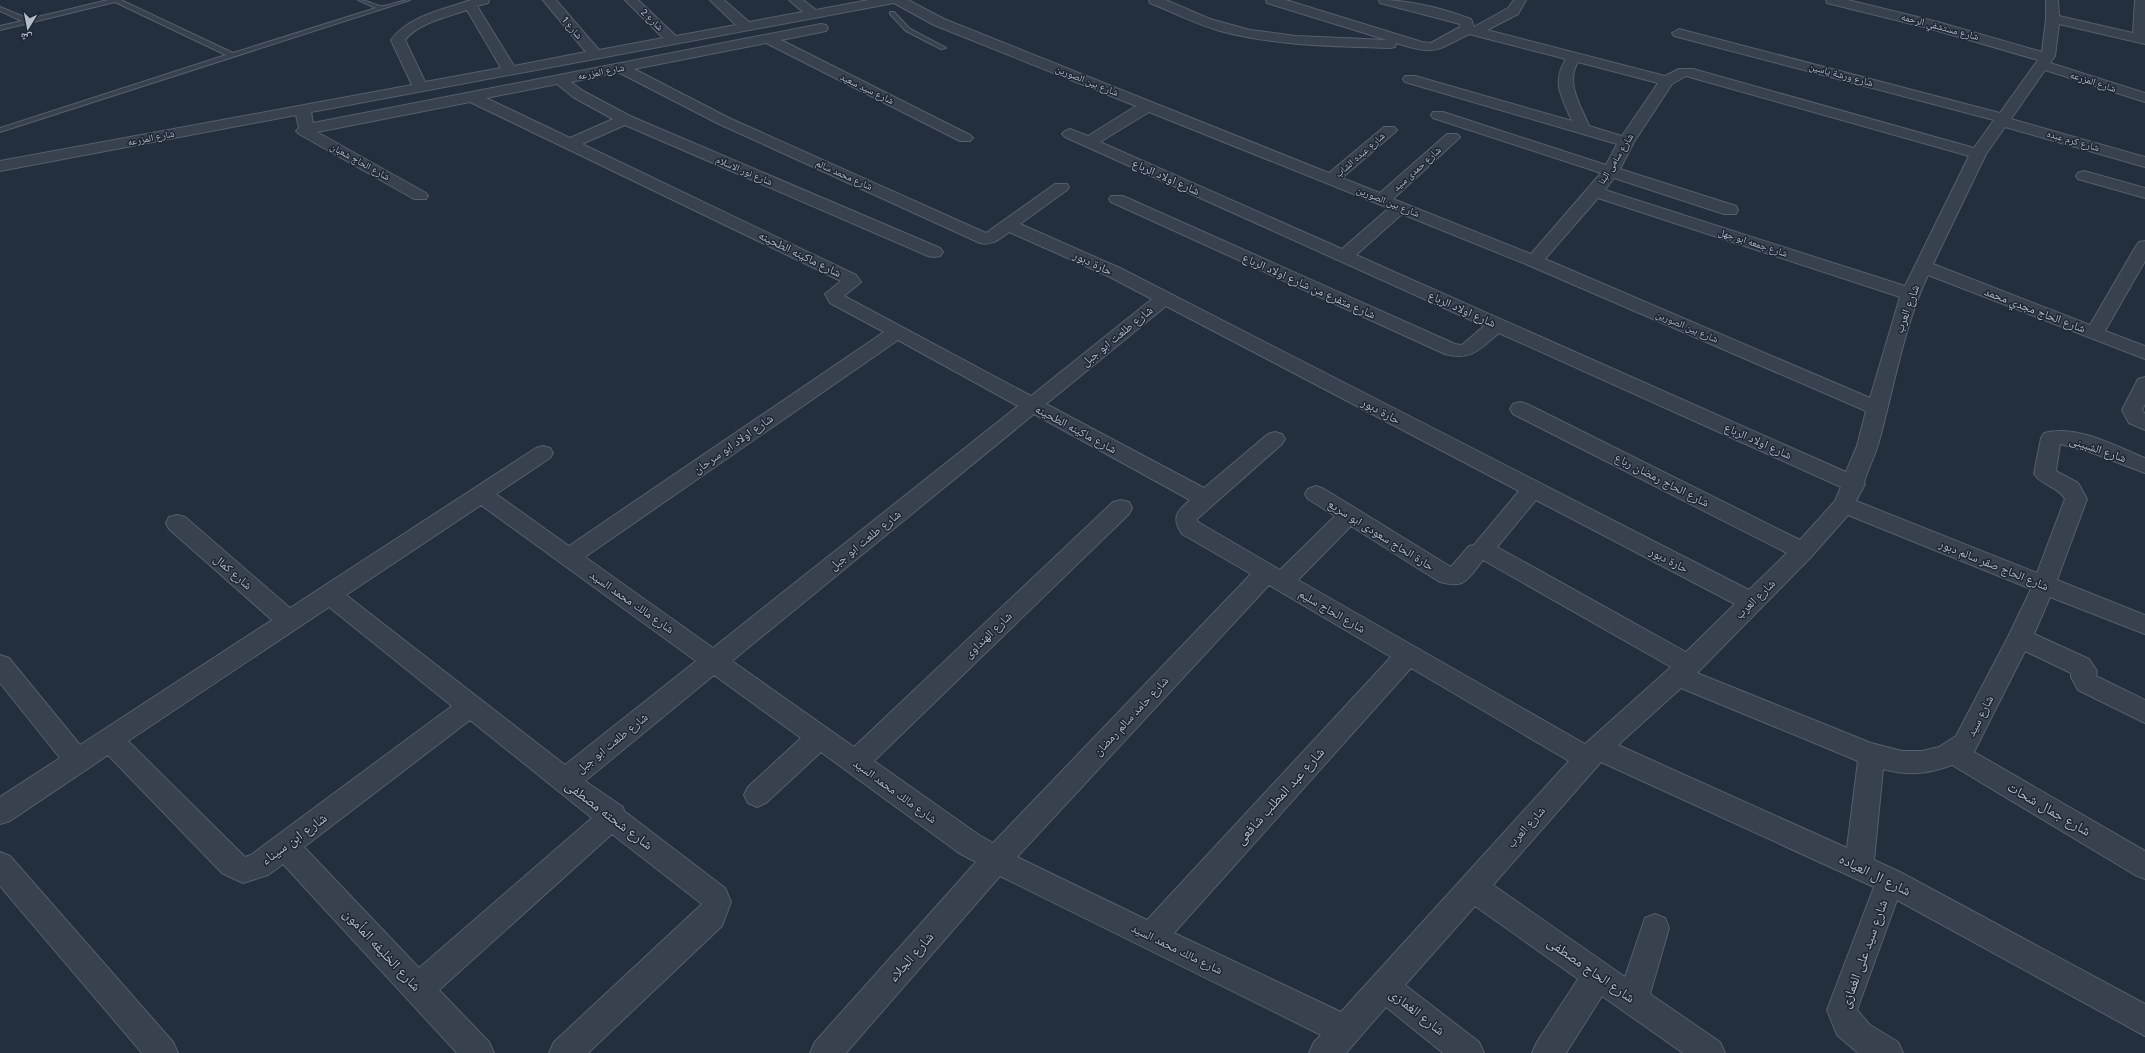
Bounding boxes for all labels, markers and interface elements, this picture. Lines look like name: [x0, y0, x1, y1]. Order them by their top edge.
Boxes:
street label: شارع 2: [638, 6, 666, 34]
north arrow: [8, 8, 48, 48]
street label: شارع مستشفي الرحمه: [1899, 11, 1981, 45]
street label: شارع 1: [559, 14, 585, 42]
text: ش: [19, 29, 33, 45]
street label: شارع المزرعه: [576, 61, 626, 82]
street label: شارع ورشة ياسين: [1808, 61, 1875, 89]
street label: شارع بين الصورين: [1054, 63, 1121, 99]
street label: شارع المزرعه: [2068, 69, 2118, 95]
street label: شارع سيد سعيد: [838, 71, 896, 107]
street label: شارع المزرعه: [126, 127, 176, 148]
street label: شارع كرم عبده: [2045, 128, 2101, 155]
street label: شارع عبده الشاب: [1332, 130, 1388, 180]
street label: شارع سامى البنا: [1596, 131, 1637, 187]
street label: شارع الحاج شعبان: [328, 141, 392, 184]
street label: شارع حمدى سيد: [1390, 144, 1444, 194]
street label: شارع نور الاسلام: [713, 154, 775, 189]
street label: شارع اولاد الرباع: [1130, 156, 1202, 199]
street label: شارع محمد سالم: [813, 157, 875, 194]
street label: شارع بين الصورين: [1355, 184, 1422, 220]
street label: شارع جمعه ابو جهل: [1717, 226, 1789, 260]
street label: شارع ماكينه الطحينه: [756, 228, 844, 281]
street label: حارة دبور: [1070, 247, 1115, 279]
street label: شارع متفرع من شارع اولاد الرباع: [1240, 250, 1378, 323]
street label: شارع العرب: [1892, 283, 1923, 335]
street label: شارع الحاج مجدي محمد: [1981, 284, 2088, 339]
street label: شارع اولاد الرباع: [1426, 288, 1498, 331]
street label: شارع طلعت ابو جبل: [1078, 303, 1156, 370]
street label: شارع بين الصورين: [1654, 308, 1720, 346]
street label: حارة دبور: [1358, 395, 1403, 428]
street label: شارع ماكينه الطحينه: [1032, 402, 1119, 457]
street label: شارع اولاد ابو سرحان: [690, 411, 776, 478]
street label: شارع اولاد الرباع: [1722, 420, 1794, 463]
street label: شارع الشبينى: [2068, 433, 2128, 466]
street label: شارع الحاج رمضان رباع: [1612, 450, 1712, 511]
street label: حارة الحاج سعودى ابو سريع: [1325, 497, 1437, 574]
street label: شارع طلعت ابو جبل: [826, 507, 904, 574]
street label: شارع الحاج صقر سالم دبور: [1936, 536, 2051, 594]
street label: حارة دبور: [1646, 544, 1691, 576]
street label: شارع كمال: [210, 552, 255, 593]
street label: شارع مالك محمد السيد: [587, 568, 677, 637]
street label: شارع العرب: [1732, 576, 1779, 622]
street label: شارع الحاج سليم: [1296, 586, 1368, 637]
street label: شارع الهنداوى: [961, 609, 1016, 662]
street label: شارع حامد سالم رمضان: [1091, 673, 1172, 759]
street label: شارع سيد: [1964, 693, 1997, 739]
street label: شارع طلعت ابو جبل: [573, 710, 651, 777]
street label: شارع عبد المطلب شافعى: [1232, 744, 1329, 849]
street label: شارع مالك محمد السيد: [850, 756, 940, 827]
street label: شارع شحته مصطفى: [561, 777, 656, 854]
street label: شارع جمال شحات: [2004, 778, 2094, 841]
street label: شارع العرب: [1504, 803, 1549, 851]
street label: شارع ابن سيناء: [258, 809, 331, 869]
street label: شارع ال العياده: [1836, 850, 1914, 901]
street label: شارع سيد على الغمازى: [1836, 897, 1892, 1011]
street label: شارع الخليفه المأمون: [339, 905, 425, 995]
street label: شارع مالك محمد السيد: [1129, 921, 1225, 978]
street label: شارع الجلاء: [885, 929, 938, 986]
street label: شارع الحاج مصطفى: [1543, 933, 1638, 1007]
street label: شارع الغمازى: [1385, 985, 1448, 1040]

